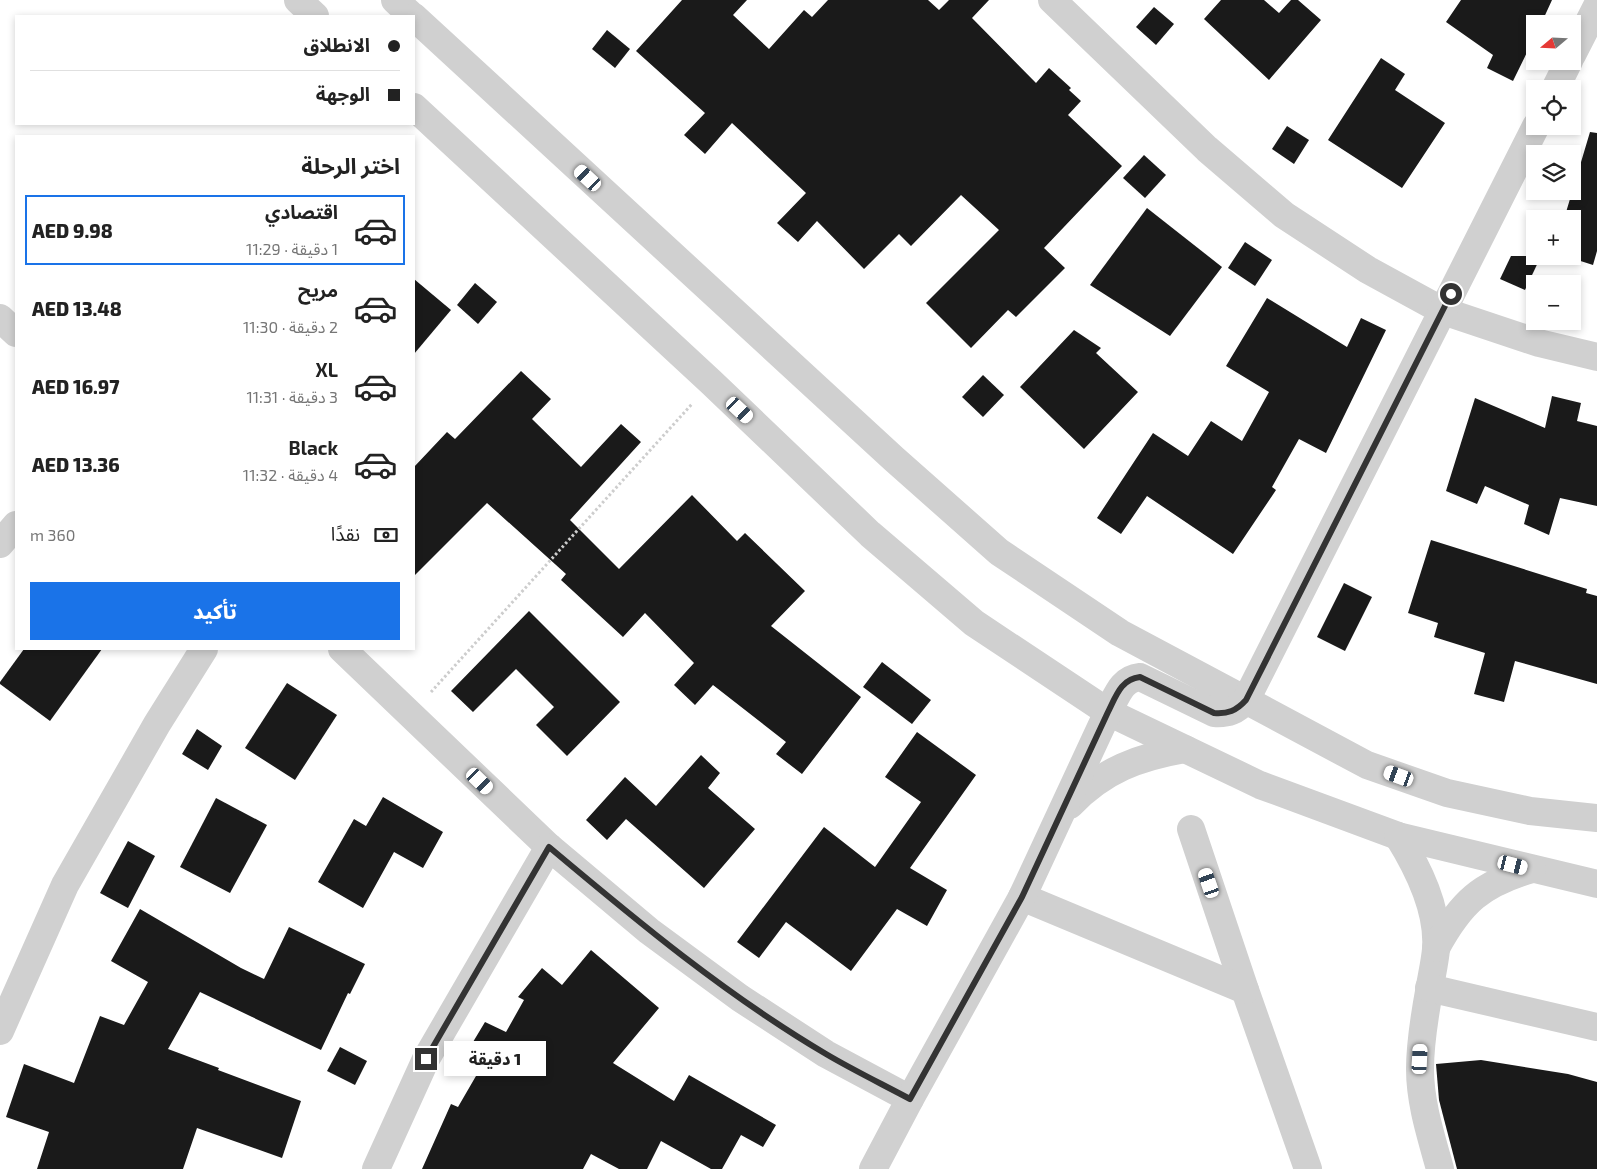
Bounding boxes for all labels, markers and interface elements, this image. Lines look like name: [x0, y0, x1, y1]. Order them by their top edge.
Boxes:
north arrow: [1526, 15, 1581, 70]
map controls: [1526, 15, 1581, 330]
text: الانطلاق: [304, 33, 370, 56]
button: locate: [1526, 80, 1581, 135]
text: الوجهة: [316, 82, 370, 105]
button: layers: [1526, 145, 1581, 200]
text: اختر الرحلة: [301, 152, 400, 178]
car: [571, 162, 604, 194]
text: اقتصادي: [265, 200, 338, 223]
icon: car: [353, 208, 398, 253]
button: +: [1526, 210, 1581, 265]
text: AED 9.98: [32, 219, 113, 242]
text: 1 دقيقة · 11:29: [246, 239, 338, 258]
button: −: [1526, 275, 1581, 330]
text: مريح: [298, 278, 338, 301]
route start: [1440, 283, 1462, 305]
icon: car: [353, 286, 398, 331]
text: AED 13.48: [32, 297, 122, 320]
text: 2 دقيقة · 11:30: [243, 317, 338, 336]
text: XL: [316, 358, 338, 381]
icon: car: [353, 364, 398, 409]
text: AED 16.97: [32, 375, 119, 398]
text: 3 دقيقة · 11:31: [246, 387, 338, 406]
car: [723, 394, 756, 426]
text: Black: [288, 436, 338, 459]
icon: car: [353, 442, 398, 487]
text: AED 13.36: [32, 453, 120, 476]
text: 4 دقيقة · 11:32: [243, 465, 338, 484]
icon: cash: [372, 521, 400, 549]
text: نقدًا: [331, 522, 360, 545]
text: 360 m: [30, 525, 75, 544]
button: تأكيد: [30, 582, 400, 640]
car: [1382, 764, 1415, 788]
car: [463, 765, 496, 797]
car: [1496, 854, 1529, 876]
car: [1197, 866, 1220, 900]
callout: 1 دقيقة: [444, 1042, 546, 1076]
car: [1411, 1044, 1428, 1074]
route end: [415, 1048, 437, 1070]
text: 1 دقيقة: [469, 1049, 521, 1068]

